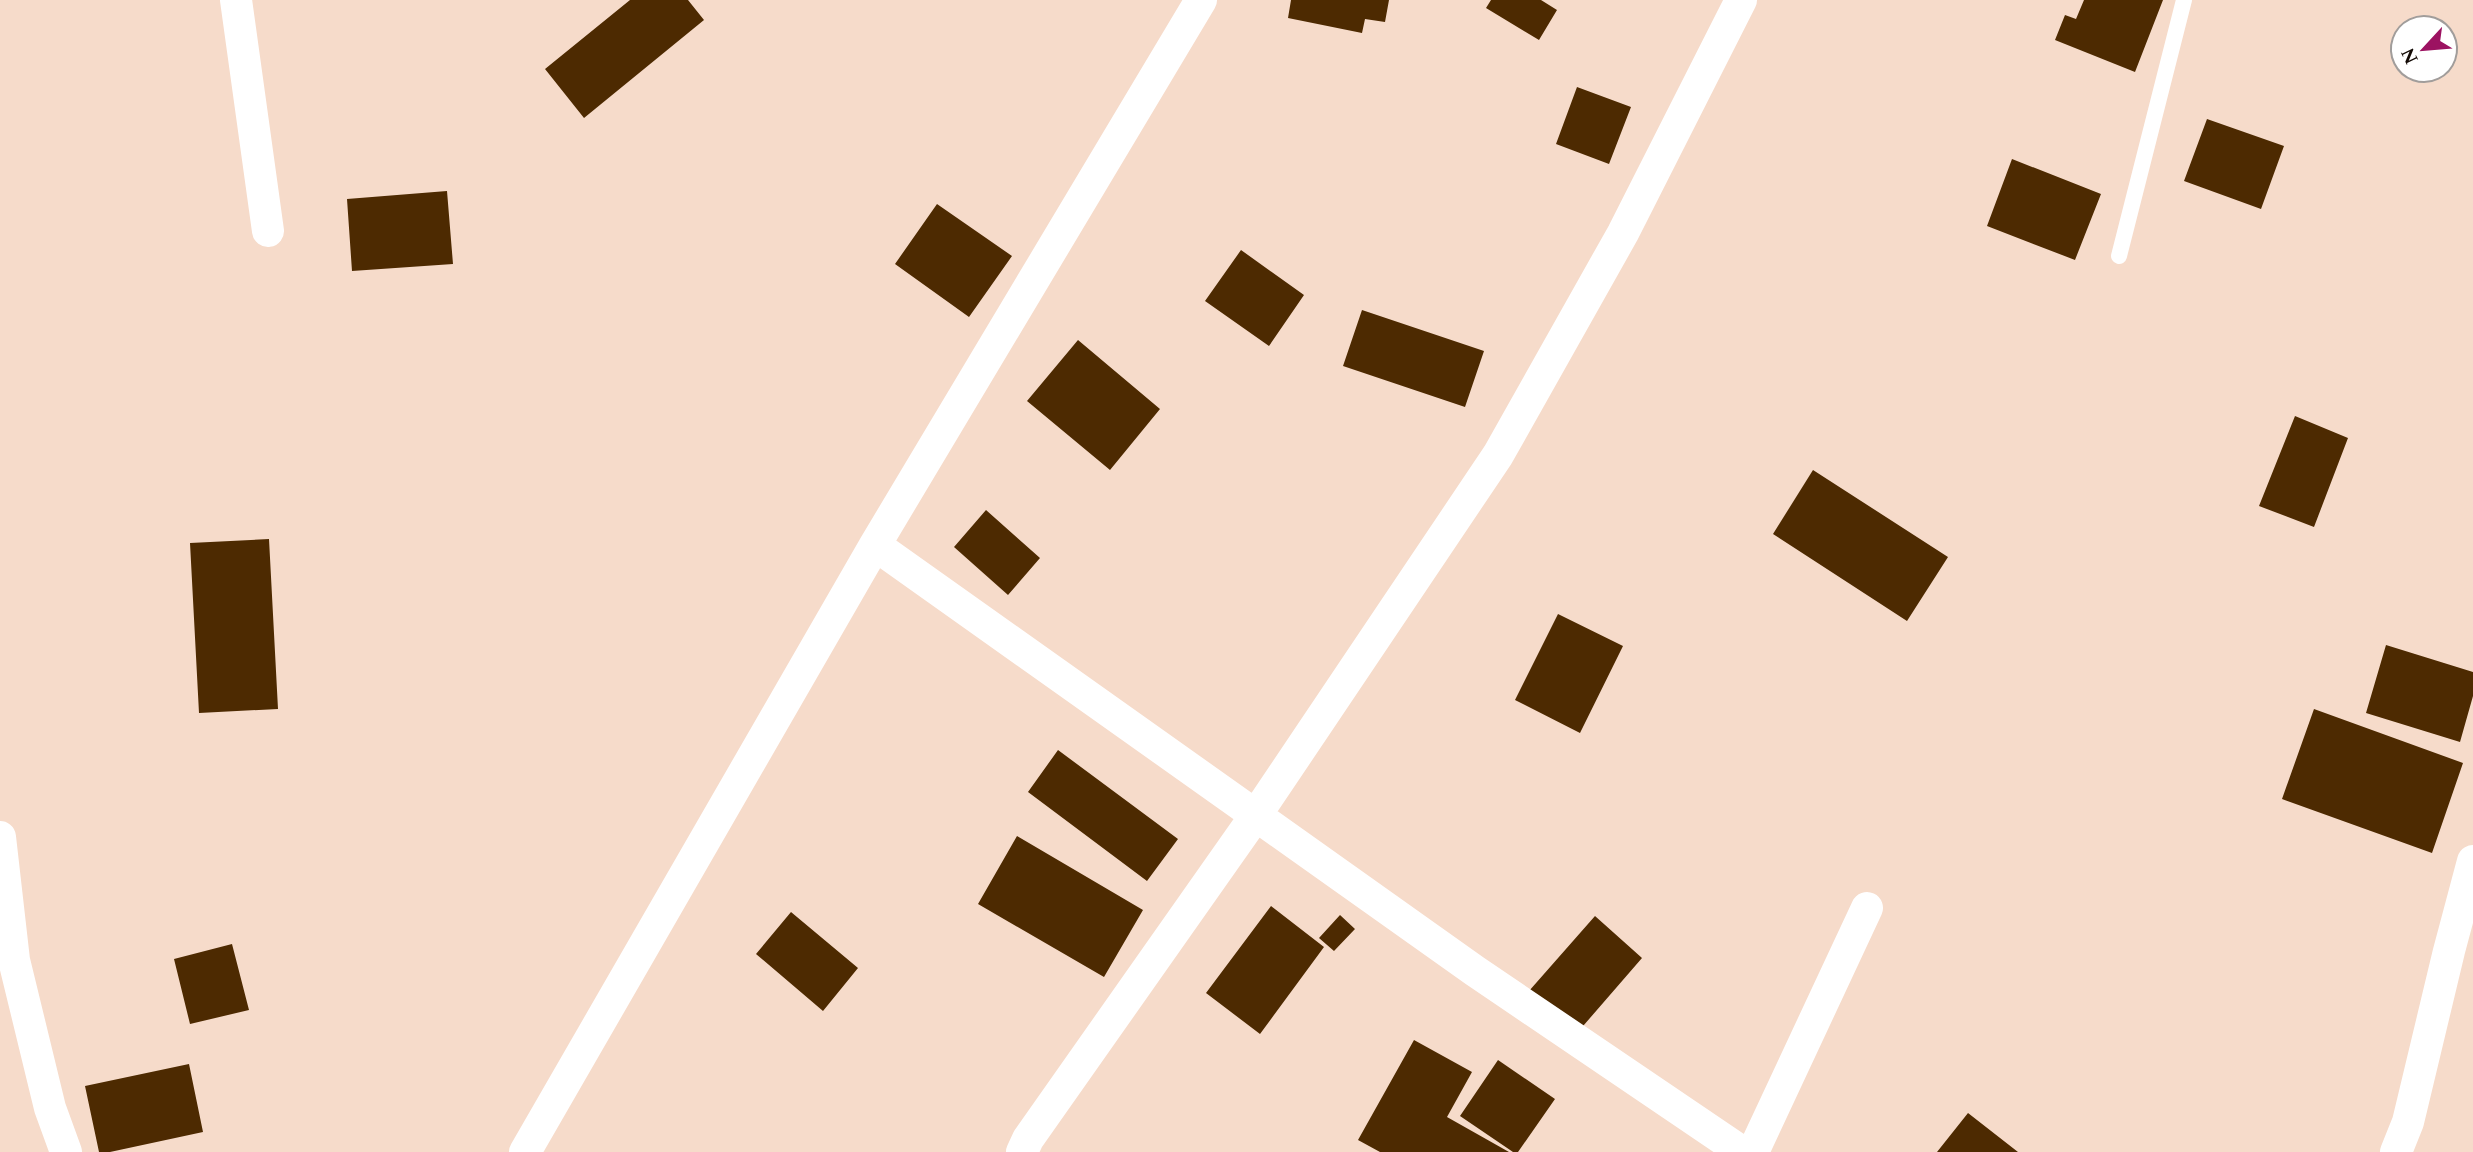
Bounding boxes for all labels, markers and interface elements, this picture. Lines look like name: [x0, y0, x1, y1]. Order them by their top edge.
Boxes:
north arrow: [2389, 14, 2459, 84]
text: N: [2394, 42, 2427, 69]

